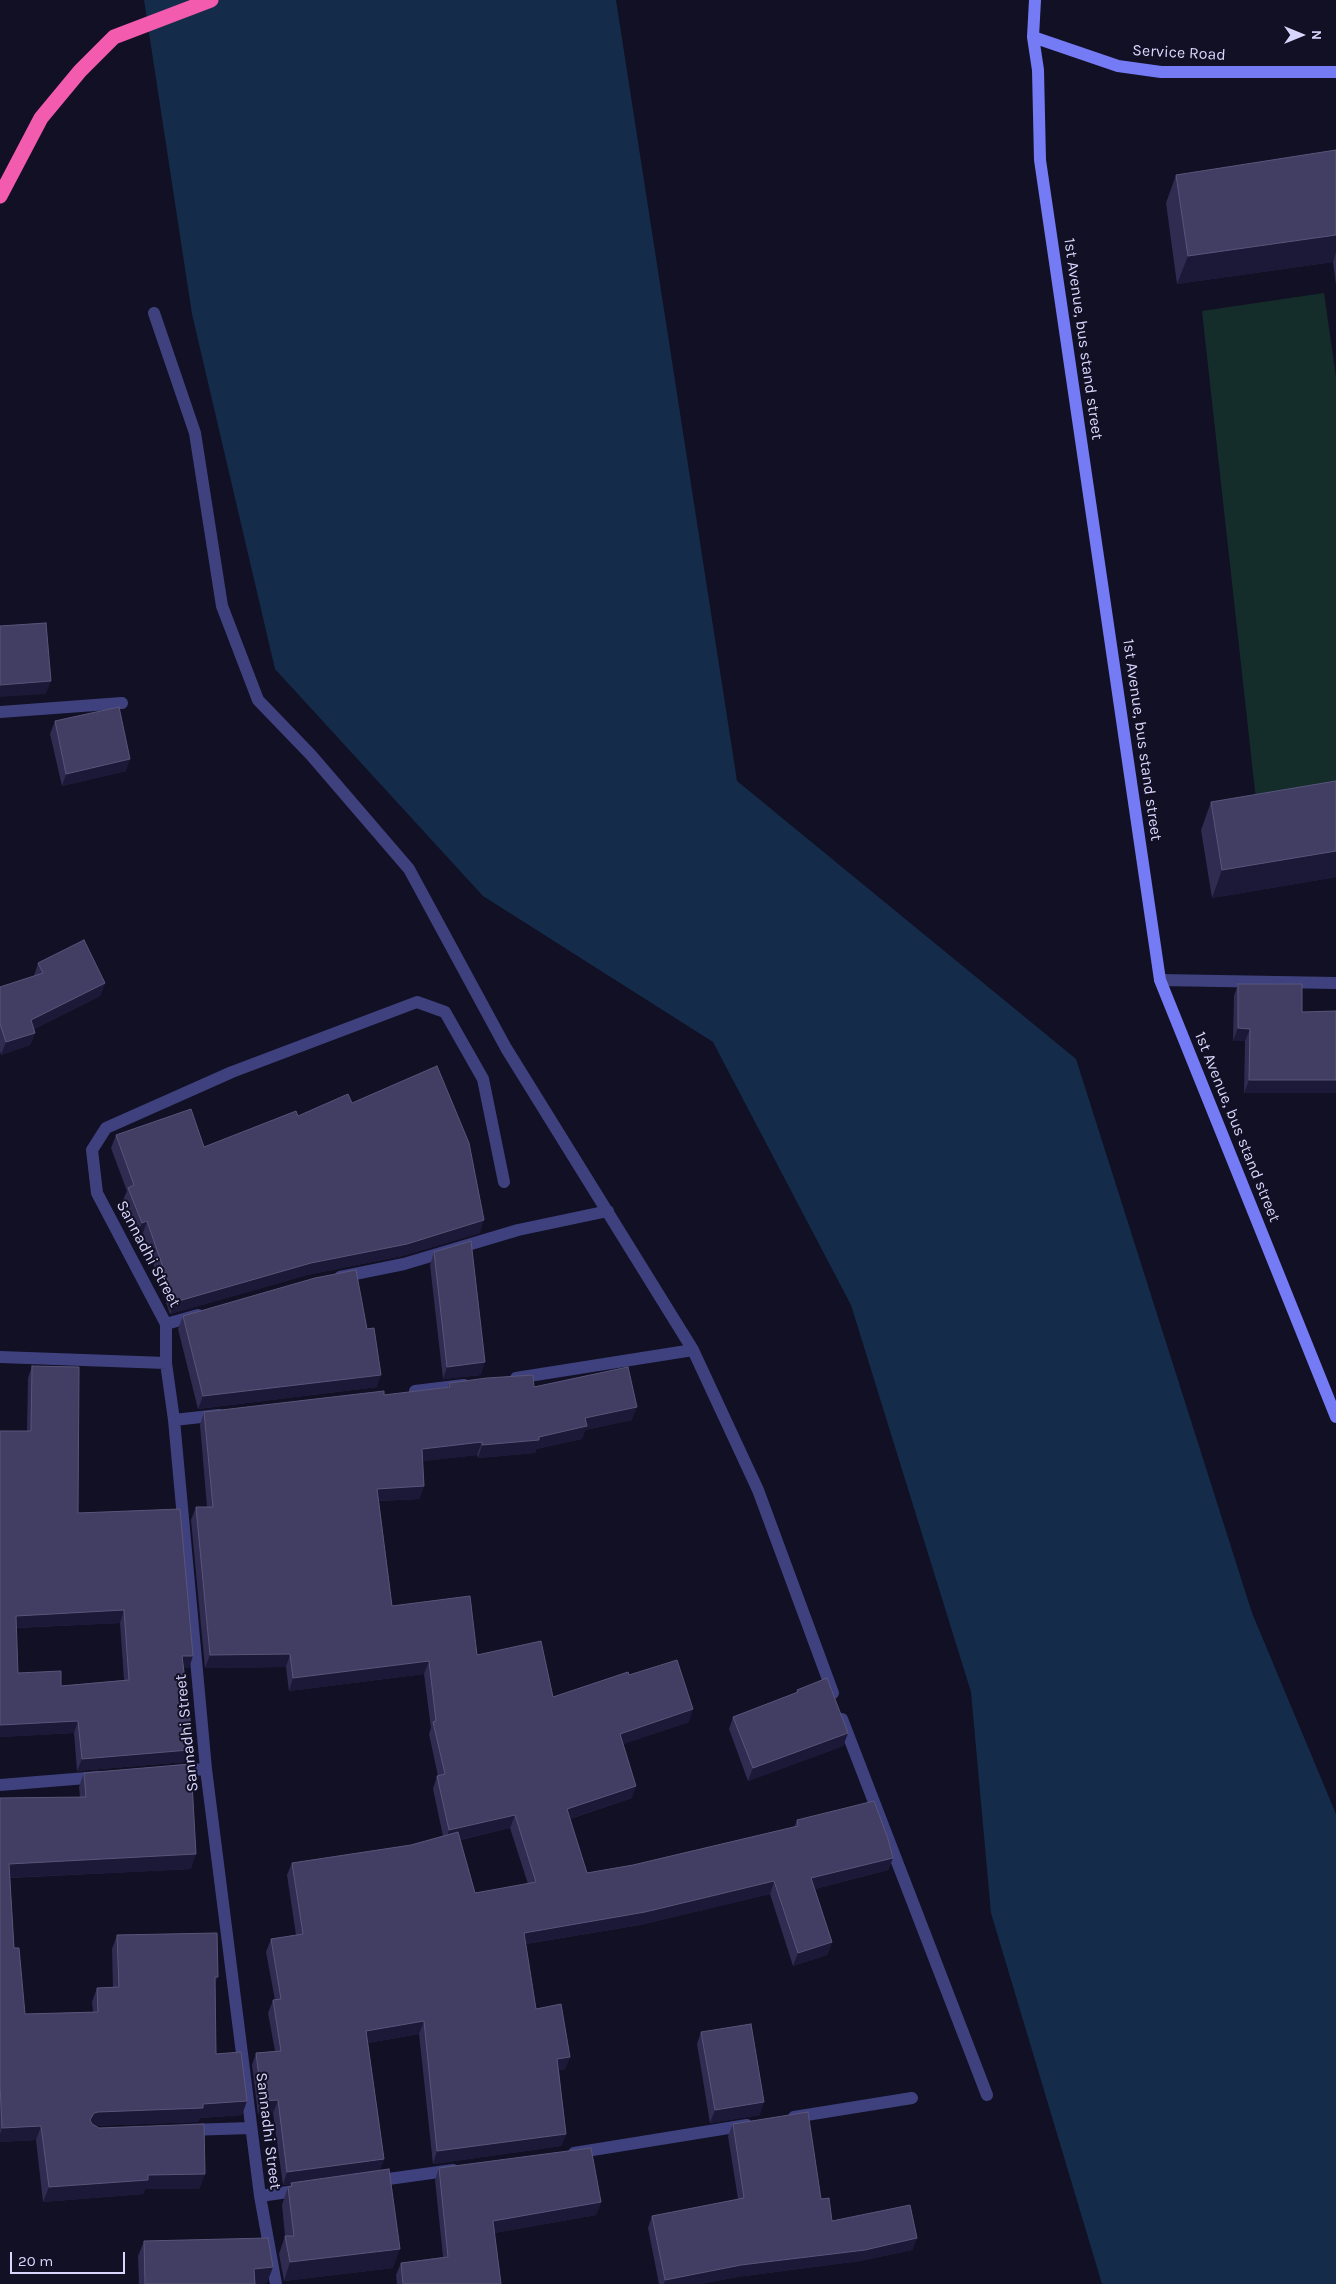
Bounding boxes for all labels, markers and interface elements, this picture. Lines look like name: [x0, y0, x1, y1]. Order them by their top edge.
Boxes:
north arrow: [1276, 10, 1326, 60]
text: N: [1308, 30, 1325, 40]
street label: Service Road: [1132, 41, 1226, 65]
street label: 1st Avenue, bus stand street: [1059, 237, 1107, 441]
street label: 1st Avenue, bus stand street: [1118, 638, 1166, 842]
street label: 1st Avenue, bus stand street: [1190, 1029, 1284, 1225]
street label: Sannadhi Street: [112, 1197, 184, 1311]
street label: Sannadhi Street: [171, 1673, 203, 1793]
street label: Sannadhi Street: [251, 2071, 285, 2191]
scale bar: [12, 2242, 128, 2274]
text: 20 m: [18, 2252, 53, 2270]

